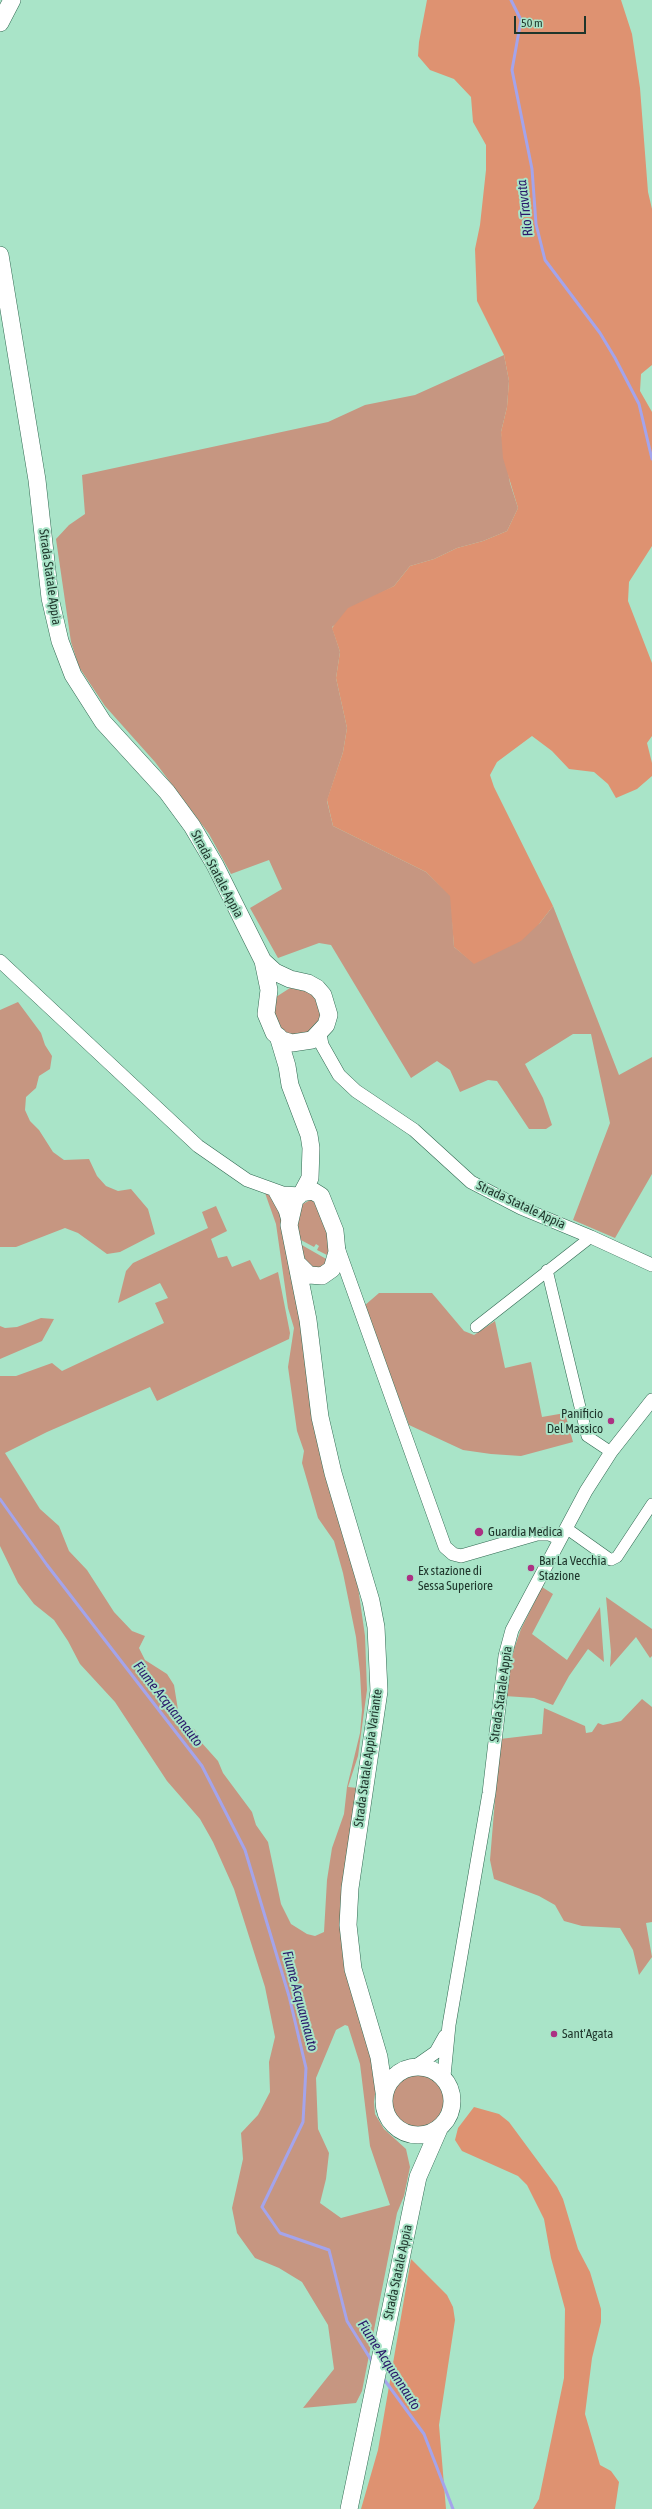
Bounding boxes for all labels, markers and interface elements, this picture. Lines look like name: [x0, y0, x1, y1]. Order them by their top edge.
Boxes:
scale bar: [516, 8, 588, 34]
text: 50 m: [521, 16, 543, 30]
water label: Rio Travata: [513, 179, 537, 237]
street label: Strada Statale Appia: [36, 528, 64, 626]
street label: Strada Statale Appia: [187, 828, 247, 920]
street label: Strada Statale Appia: [474, 1178, 568, 1232]
place label: Panificio Del Massico: [547, 1406, 603, 1437]
marker: Panificio Del Massico: [606, 1416, 616, 1426]
place label: Guardia Medica: [488, 1524, 563, 1540]
marker: Guardia Medica: [473, 1526, 485, 1538]
place label: Bar La Vecchia Stazione: [539, 1553, 606, 1584]
place label: Ex stazione di Sessa Superiore: [418, 1563, 493, 1594]
marker: Bar La Vecchia Stazione: [526, 1563, 536, 1573]
marker: Ex stazione di Sessa Superiore: [405, 1573, 415, 1583]
street label: Strada Statale Appia: [487, 1645, 515, 1743]
water label: Fiume Acquannauto: [130, 1658, 206, 1750]
street label: Strada Statale Appia Variante: [351, 1688, 385, 1828]
water label: Fiume Acquannauto: [279, 1949, 321, 2053]
place label: Sant'Agata: [562, 2026, 613, 2042]
marker: Sant'Agata: [549, 2029, 559, 2039]
street label: Strada Statale Appia: [380, 2223, 416, 2321]
water label: Fiume Acquannauto: [354, 2317, 424, 2413]

